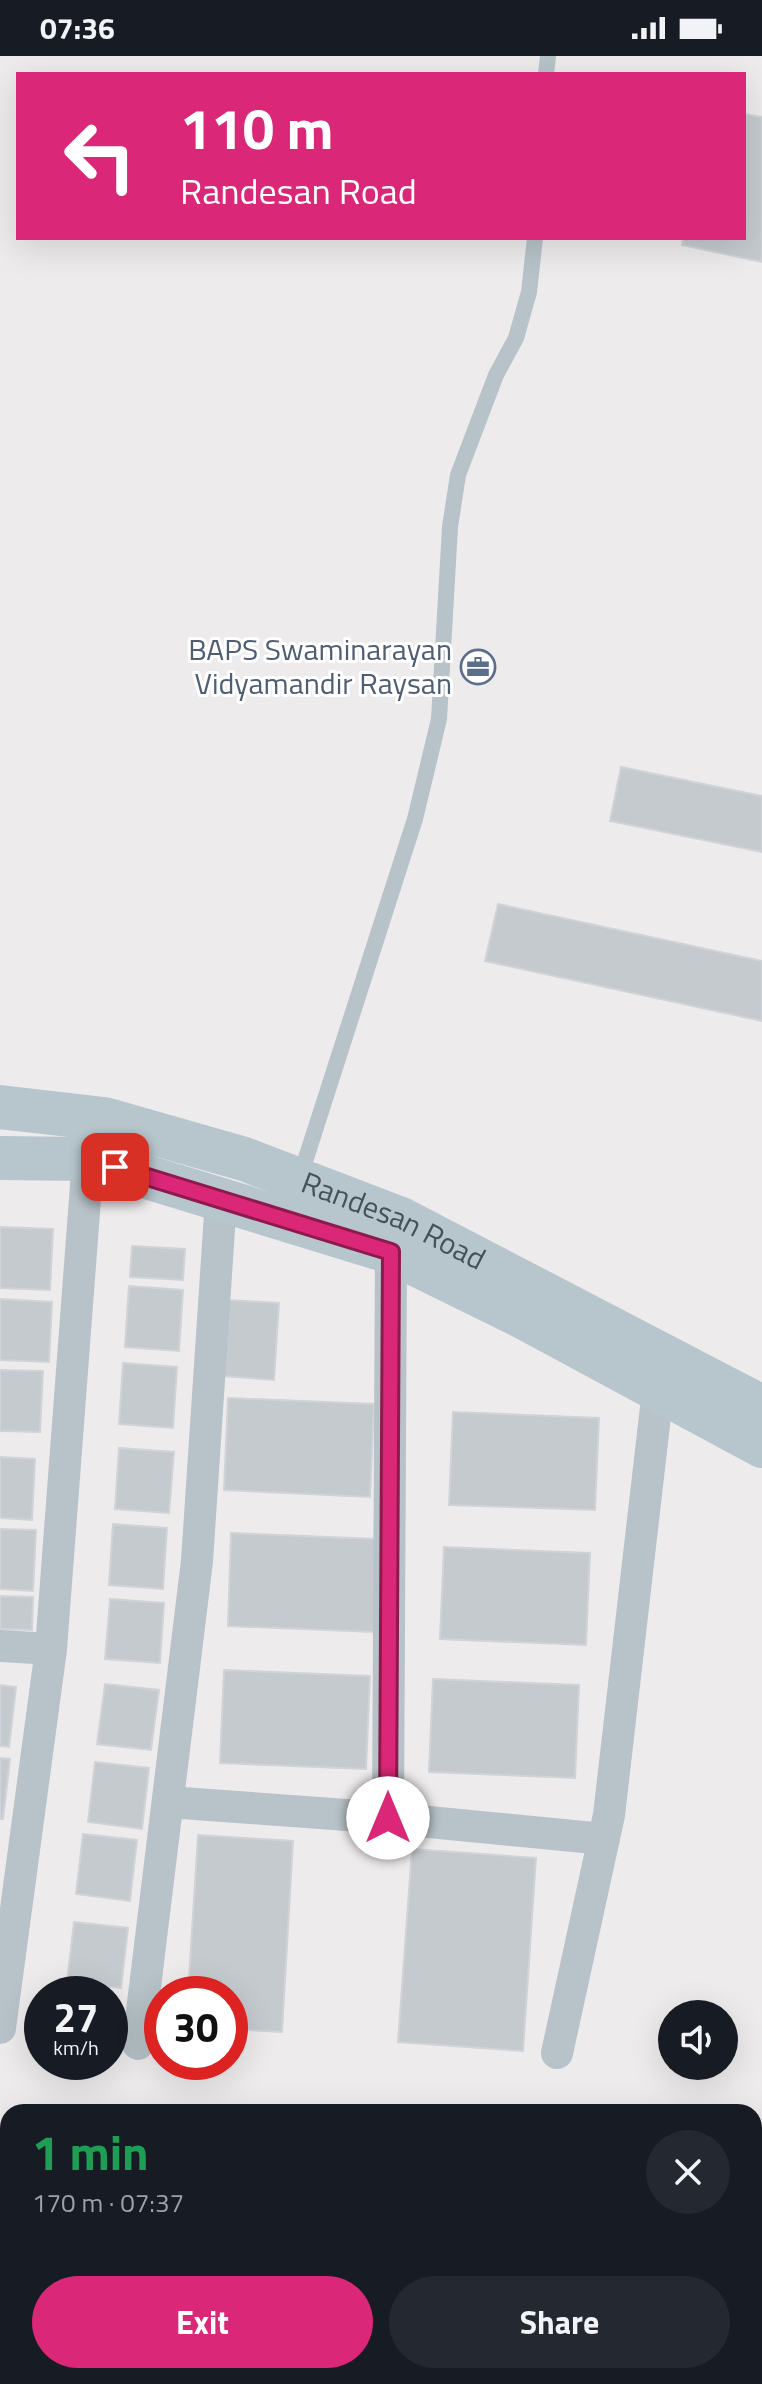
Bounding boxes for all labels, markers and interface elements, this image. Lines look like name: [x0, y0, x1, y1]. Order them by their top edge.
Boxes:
text: 07:36: [40, 5, 115, 51]
text: 110 m: [180, 86, 333, 171]
icon: left: [48, 104, 152, 208]
text: Randesan Road: [180, 163, 417, 218]
place label: BAPS Swaminarayan Vidyamandir Raysan: [188, 626, 452, 706]
office icon: BAPS Swaminarayan Vidyamandir Raysan: [459, 648, 497, 686]
pin: [81, 1133, 149, 1201]
icon: arrive: [93, 1145, 137, 1189]
street label: Randesan Road: [295, 1159, 494, 1281]
position arrow: [346, 1776, 430, 1860]
speed limit sign: 30: [144, 1976, 248, 2080]
text: 27: [54, 1987, 98, 2048]
map controls: [658, 2000, 738, 2080]
button: sound: [658, 2000, 738, 2080]
text: km/h: [53, 2032, 99, 2063]
text: 1 min: [32, 2116, 149, 2189]
button: close: [646, 2130, 730, 2214]
text: 170 m · 07:37: [32, 2183, 184, 2222]
button: Exit: [32, 2276, 373, 2368]
button: Share: [389, 2276, 730, 2368]

